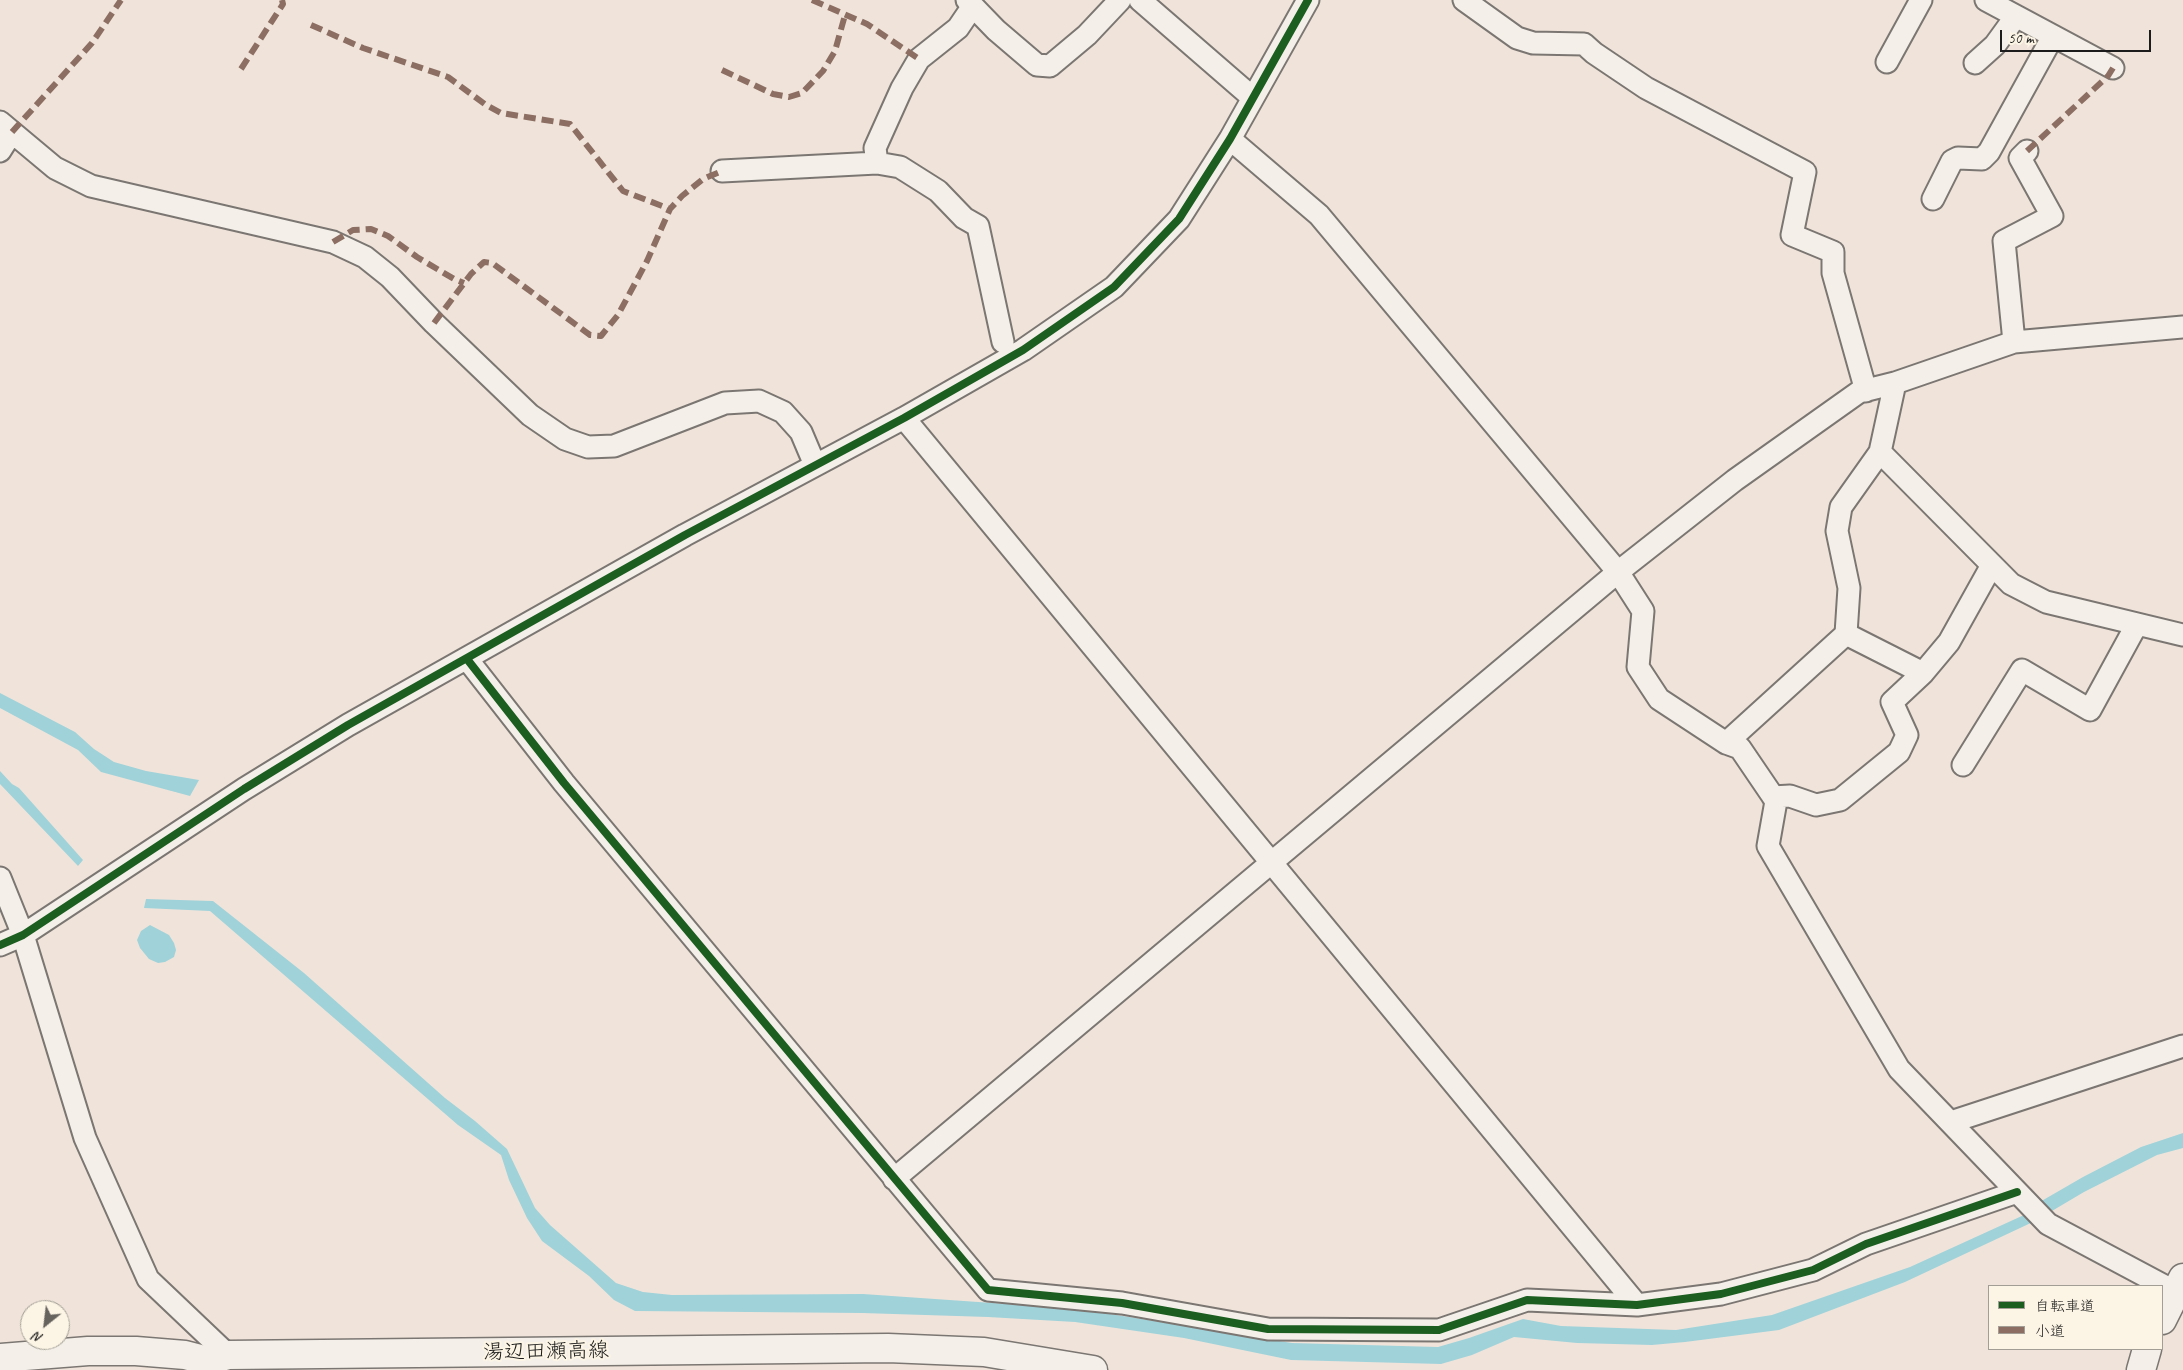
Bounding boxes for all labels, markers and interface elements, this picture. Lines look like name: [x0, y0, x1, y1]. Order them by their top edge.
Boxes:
scale bar: [2003, 20, 2154, 52]
text: 50 m: [2008, 29, 2034, 48]
legend: [1988, 1285, 2163, 1350]
text: 自転車道: [2035, 1297, 2095, 1316]
north arrow: [20, 1300, 70, 1350]
text: 小道: [2035, 1322, 2065, 1341]
text: N: [30, 1328, 46, 1347]
street label: 湯辺田瀬高線: [483, 1338, 609, 1366]

